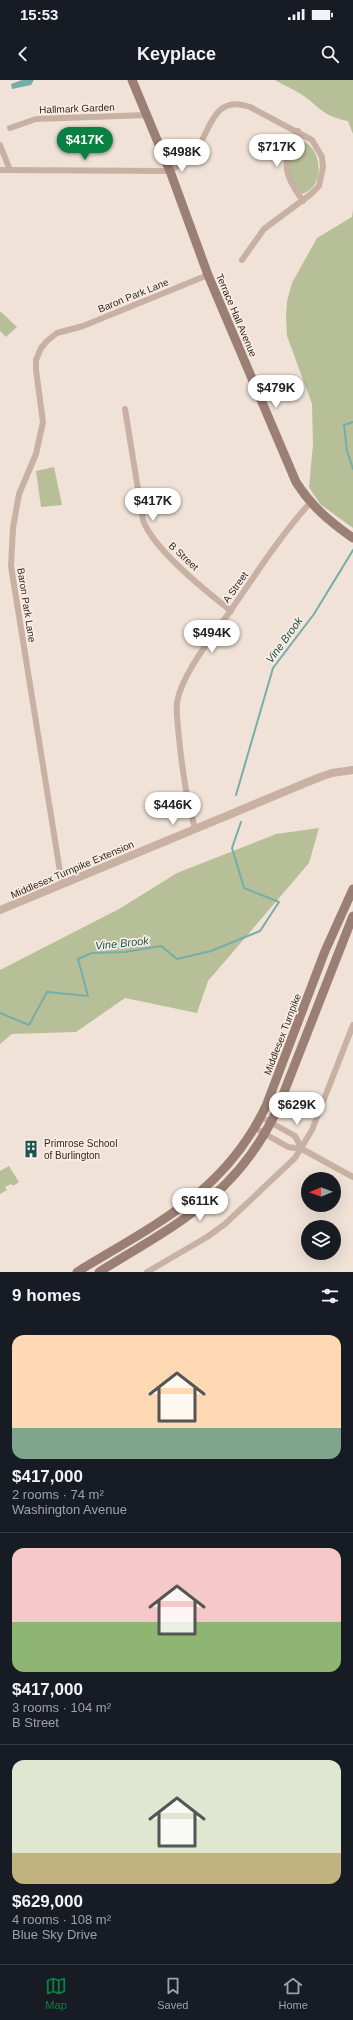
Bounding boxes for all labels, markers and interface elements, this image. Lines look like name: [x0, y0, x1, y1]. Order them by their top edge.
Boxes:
text: 15:53: [20, 6, 58, 23]
icon: back: [12, 43, 34, 65]
icon: search: [319, 43, 341, 65]
text: Keyplace: [137, 44, 216, 64]
street label: Hallmark Garden: [39, 102, 115, 115]
pin: $417K: [57, 127, 113, 161]
text: $417K: [66, 132, 104, 147]
pin: $717K: [249, 134, 305, 168]
pin: $498K: [154, 139, 210, 173]
text: $717K: [258, 139, 296, 154]
text: $498K: [163, 144, 201, 159]
street label: Terrace Hall Avenue: [214, 272, 259, 359]
street label: Baron Park Lane: [96, 276, 170, 315]
pin: $479K: [248, 375, 304, 409]
text: $479K: [257, 380, 295, 395]
pin: $417K: [125, 488, 181, 522]
text: $417K: [134, 493, 172, 508]
street label: B Street: [167, 540, 201, 573]
street label: Baron Park Lane: [15, 567, 38, 643]
street label: A Street: [221, 569, 250, 605]
water label: Vine Brook: [263, 614, 305, 665]
pin: $494K: [184, 620, 240, 654]
text: $494K: [193, 625, 231, 640]
pin: $446K: [145, 792, 201, 826]
text: $446K: [154, 797, 192, 812]
street label: Middlesex Turnpike Extension: [9, 838, 135, 900]
water label: Vine Brook: [95, 934, 150, 952]
street label: Middlesex Turnpike: [262, 992, 303, 1076]
pin: $629K: [269, 1092, 325, 1126]
text: $629K: [278, 1097, 316, 1112]
place label: Primrose School of Burlington: [44, 1138, 117, 1161]
building icon: Primrose School of Burlington: [21, 1139, 41, 1159]
north arrow: [301, 1172, 341, 1212]
map controls: [301, 1172, 341, 1260]
pin: $611K: [172, 1188, 228, 1222]
text: $611K: [181, 1193, 219, 1208]
button: layers: [301, 1220, 341, 1260]
icon: filters: [319, 1285, 341, 1307]
text: 9 homes: [12, 1286, 81, 1305]
icon: home: [141, 1361, 213, 1433]
text: $417,000: [12, 1467, 83, 1486]
text: 2 rooms · 74 m²: [12, 1487, 104, 1502]
text: Washington Avenue: [12, 1502, 127, 1517]
icon: home: [141, 1574, 213, 1646]
text: $417,000: [12, 1680, 83, 1699]
text: 3 rooms · 104 m²: [12, 1700, 111, 1715]
text: B Street: [12, 1715, 59, 1730]
icon: home: [141, 1786, 213, 1858]
text: $629,000: [12, 1892, 83, 1911]
text: 4 rooms · 108 m²: [12, 1912, 111, 1927]
text: Blue Sky Drive: [12, 1927, 97, 1942]
tab: Map: [45, 1975, 67, 2011]
tab: Saved: [157, 1975, 188, 2011]
tab: Home: [279, 1975, 308, 2011]

